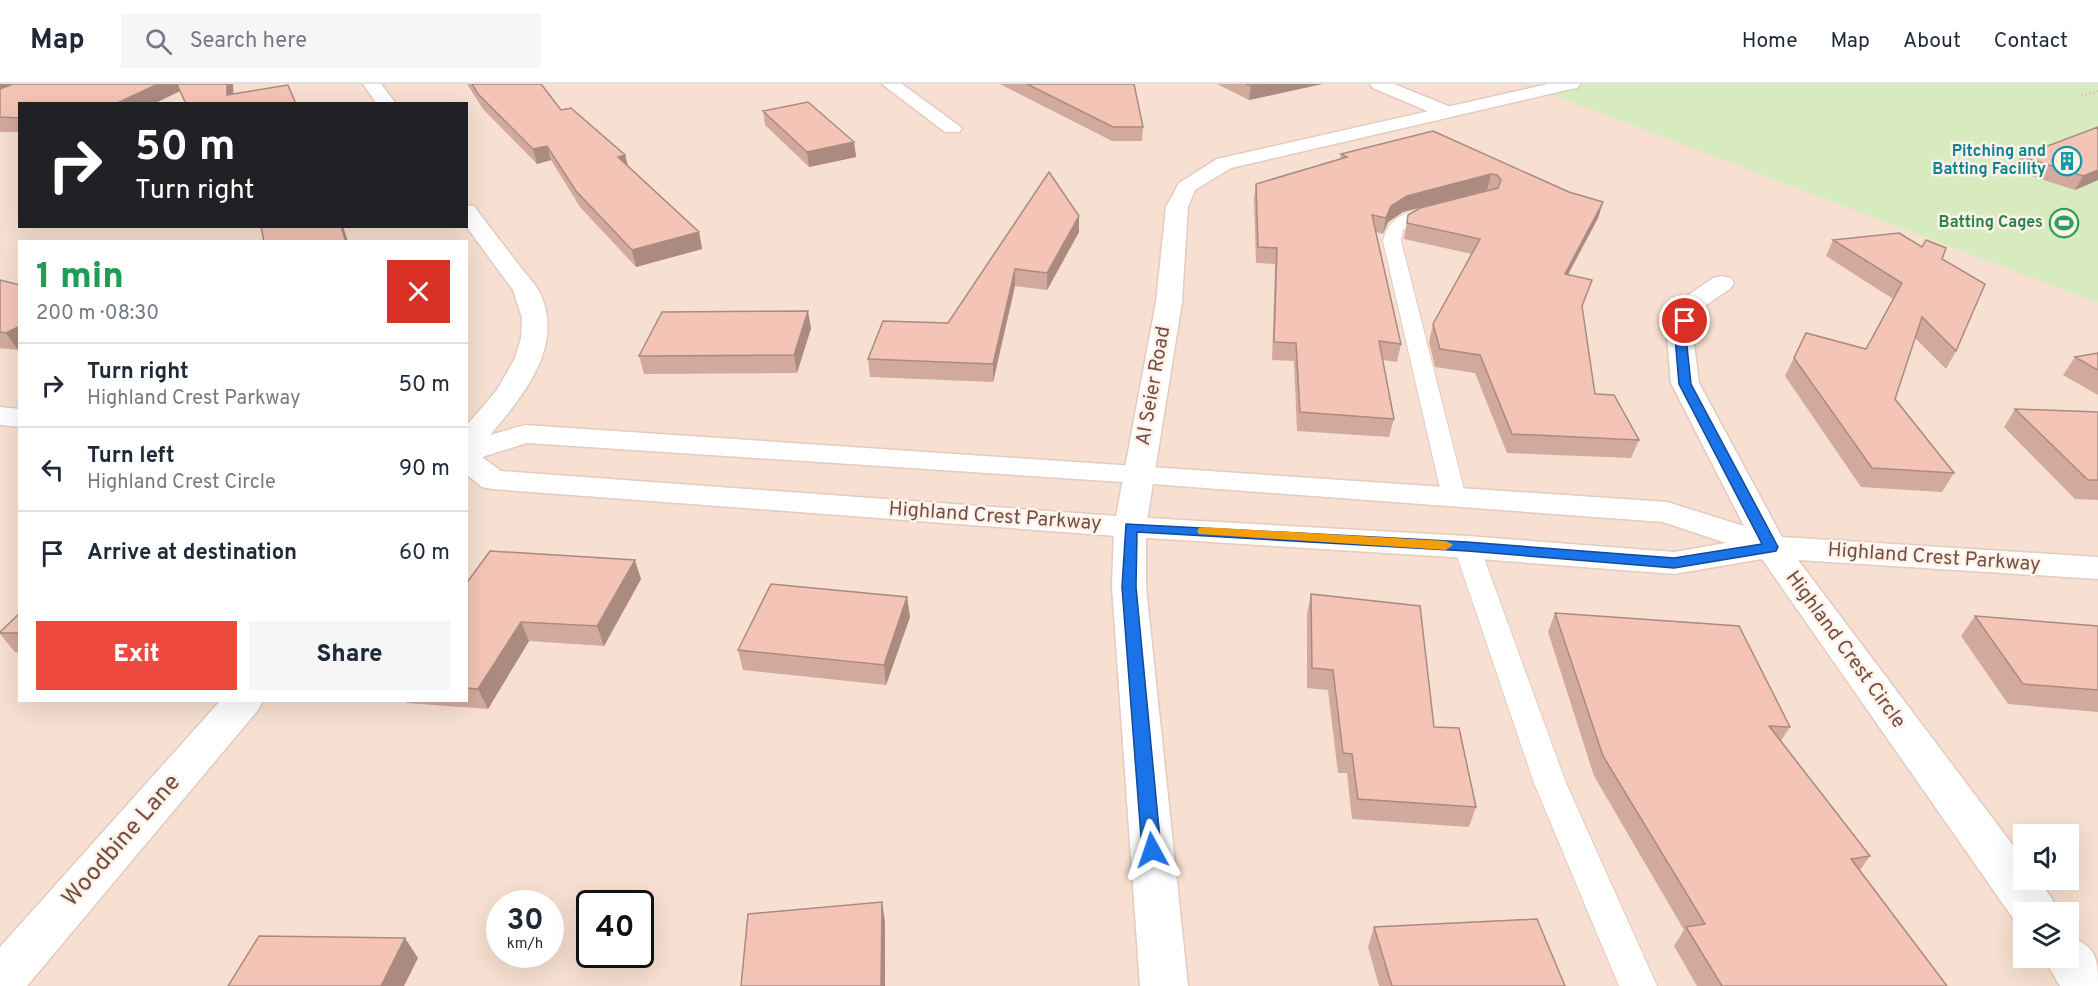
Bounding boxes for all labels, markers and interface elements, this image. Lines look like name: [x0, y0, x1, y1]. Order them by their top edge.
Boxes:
search box: [121, 14, 541, 68]
text: Map: [30, 23, 85, 59]
icon: search: [142, 25, 175, 58]
text: Search here: [190, 28, 307, 55]
text: Home: [1742, 28, 1798, 55]
text: Map: [1831, 28, 1870, 55]
text: About: [1903, 28, 1961, 55]
text: Contact: [1994, 28, 2068, 55]
text: 50 m: [135, 122, 236, 175]
icon: right: [36, 126, 114, 204]
place label: Pitching and Batting Facility: [1932, 142, 2046, 180]
building icon: Pitching and Batting Facility: [2051, 145, 2083, 177]
text: Turn right: [135, 174, 254, 208]
sports icon: Batting Cages: [2048, 207, 2080, 239]
place label: Batting Cages: [1939, 213, 2043, 233]
text: 1 min: [36, 255, 124, 301]
button: close: [387, 260, 450, 323]
pin: [1659, 295, 1710, 346]
text: 200 m · 08:30: [36, 301, 159, 327]
icon: arrive: [1668, 304, 1701, 337]
street label: Al Seier Road: [1131, 324, 1177, 448]
text: Turn right: [87, 359, 189, 386]
icon: right: [36, 369, 69, 402]
text: 50 m: [398, 372, 450, 399]
text: Highland Crest Parkway: [87, 386, 300, 412]
text: Turn left: [87, 443, 175, 470]
icon: left: [36, 453, 69, 486]
text: 90 m: [399, 456, 450, 483]
text: Highland Crest Circle: [87, 470, 276, 496]
street label: Highland Crest Parkway: [888, 497, 1102, 537]
icon: arrive: [36, 537, 69, 570]
street label: Highland Crest Parkway: [1827, 538, 2041, 578]
text: Arrive at destination: [87, 540, 297, 567]
text: 60 m: [399, 540, 450, 567]
street label: Highland Crest Circle: [1779, 566, 1911, 734]
button: Exit: [36, 621, 237, 690]
button: Share: [249, 621, 450, 690]
street label: Woodbine Lane: [56, 769, 188, 913]
position arrow: [1120, 818, 1184, 882]
map controls: [2013, 824, 2079, 968]
button: sound: [2013, 824, 2079, 890]
speed limit sign: 40: [576, 890, 654, 968]
button: layers: [2013, 902, 2079, 968]
text: 30: [506, 903, 544, 940]
text: km/h: [507, 935, 543, 954]

